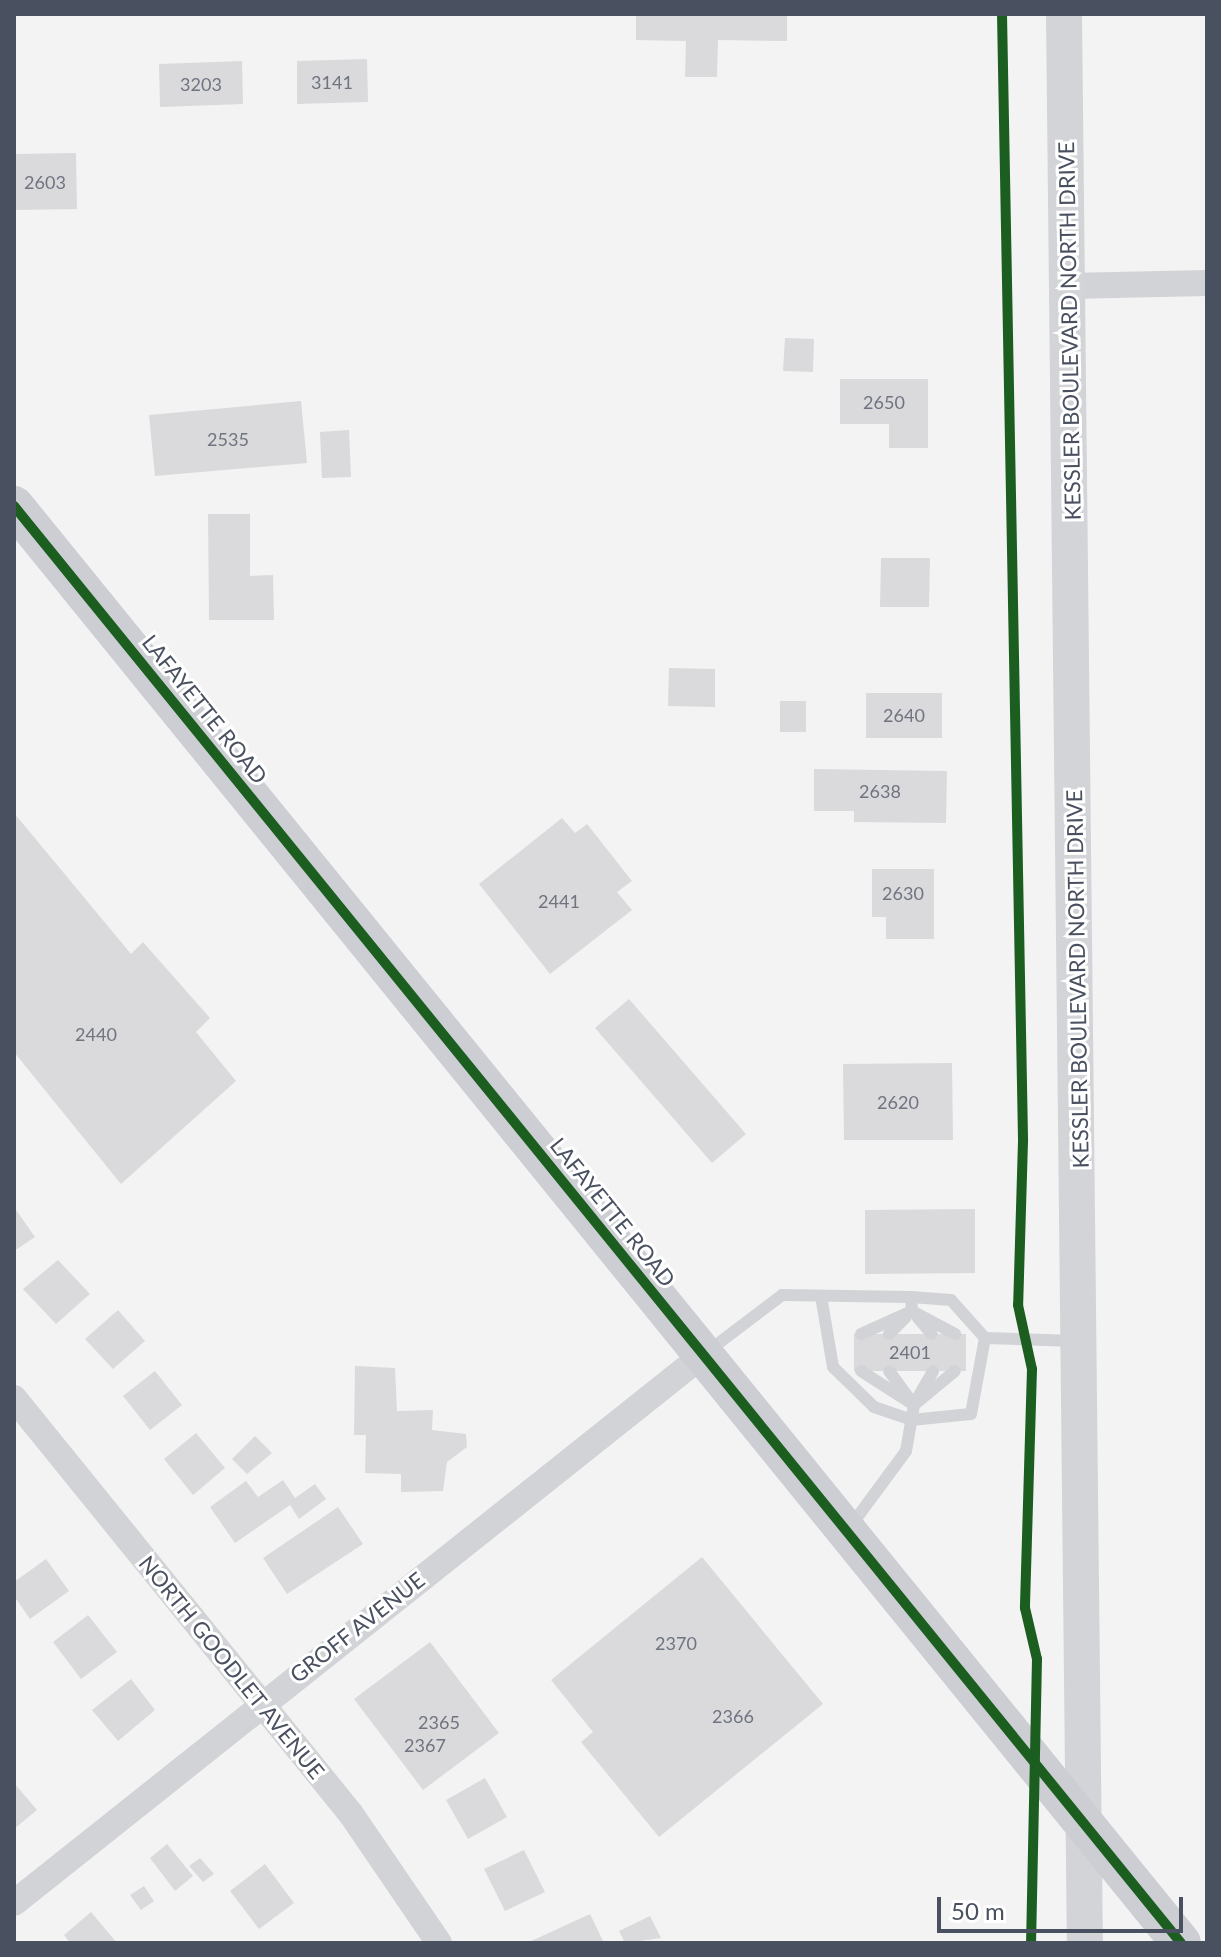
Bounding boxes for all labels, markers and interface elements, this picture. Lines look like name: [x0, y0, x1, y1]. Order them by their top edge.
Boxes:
house number: 3141: [311, 71, 353, 93]
house number: 3203: [180, 73, 222, 95]
street label: KESSLER BOULEVARD NORTH DRIVE: [1052, 141, 1086, 521]
house number: 2603: [24, 171, 66, 193]
house number: 2650: [863, 391, 905, 413]
house number: 2535: [207, 428, 249, 450]
street label: LAFAYETTE ROAD: [137, 629, 273, 789]
house number: 2640: [883, 704, 925, 726]
house number: 2638: [859, 780, 901, 802]
street label: KESSLER BOULEVARD NORTH DRIVE: [1060, 789, 1094, 1169]
house number: 2630: [882, 882, 924, 904]
house number: 2441: [538, 890, 580, 912]
house number: 2440: [75, 1023, 117, 1045]
house number: 2620: [877, 1091, 919, 1113]
street label: LAFAYETTE ROAD: [545, 1132, 681, 1292]
house number: 2401: [889, 1341, 931, 1363]
street label: NORTH GOODLET AVENUE: [133, 1550, 331, 1784]
street label: GROFF AVENUE: [284, 1566, 430, 1688]
house number: 2370: [655, 1632, 697, 1654]
house number: 2366: [712, 1705, 754, 1727]
house number: 2365: [418, 1711, 460, 1733]
house number: 2367: [404, 1734, 446, 1756]
scale bar: [941, 1881, 1187, 1931]
text: 50 m: [951, 1896, 1005, 1925]

